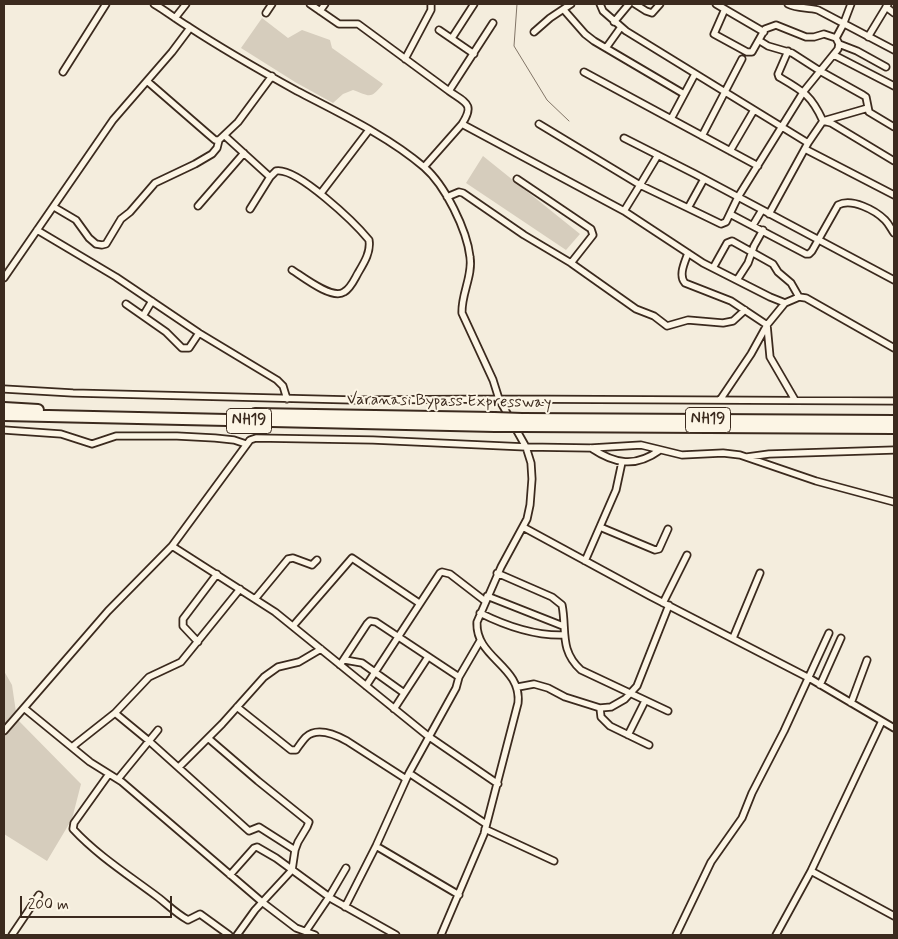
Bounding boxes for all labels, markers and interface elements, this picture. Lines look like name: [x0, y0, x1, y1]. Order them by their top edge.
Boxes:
street label: Varanasi Bypass Expressway: [347, 391, 551, 413]
road number: NH19: [226, 408, 272, 434]
road number: NH19: [686, 408, 730, 432]
scale bar: [22, 886, 175, 918]
text: 200 m: [28, 895, 69, 915]

